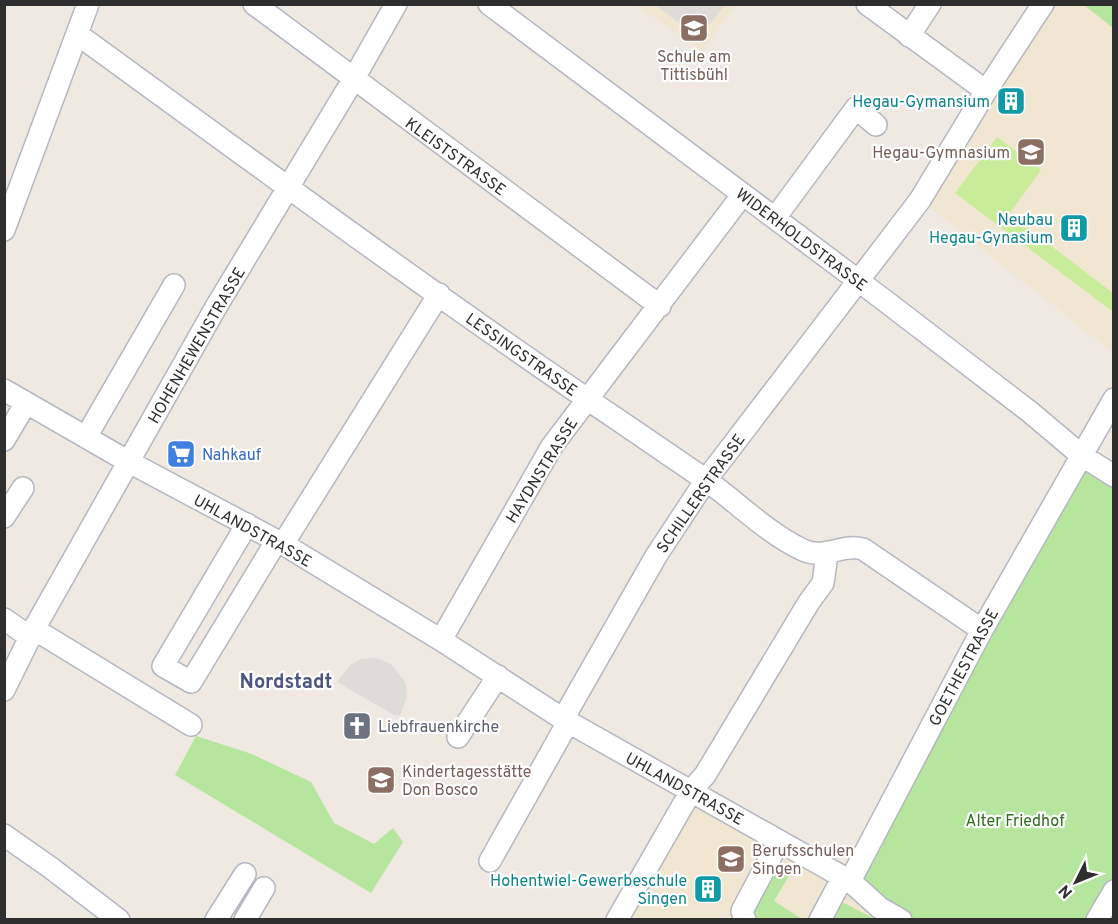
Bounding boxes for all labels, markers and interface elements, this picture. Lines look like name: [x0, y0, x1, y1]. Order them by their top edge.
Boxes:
school or university icon: Schule am Tittisbühl: [678, 12, 710, 44]
place label: Schule am Tittisbühl: [657, 48, 731, 86]
building icon: Hegau-Gymansium: [995, 85, 1027, 117]
place label: Hegau-Gymansium: [852, 93, 990, 113]
street label: KLEISTSTRASSE: [400, 114, 509, 201]
school or university icon: Hegau-Gymnasium: [1015, 136, 1047, 168]
place label: Hegau-Gymnasium: [872, 144, 1010, 164]
street label: WIDERHOLDSTRASSE: [731, 185, 870, 297]
place label: Neubau Hegau-Gynasium: [929, 211, 1053, 249]
building icon: Neubau Hegau-Gynasium: [1058, 212, 1090, 244]
street label: HOHENHEWENSTRASSE: [145, 264, 251, 428]
street label: LESSINGSTRASSE: [461, 310, 581, 402]
street label: HAYDNSTRASSE: [502, 415, 583, 527]
street label: SCHILLERSTRASSE: [653, 431, 750, 558]
supermarket icon: Nahkauf: [165, 438, 197, 470]
place label: Nahkauf: [202, 446, 262, 466]
street label: UHLANDSTRASSE: [189, 491, 315, 573]
street label: GOETHESTRASSE: [925, 606, 1004, 730]
district label: Nordstadt: [240, 670, 333, 696]
church icon: Liebfrauenkirche: [341, 710, 373, 742]
place label: Liebfrauenkirche: [378, 718, 499, 738]
street label: UHLANDSTRASSE: [621, 749, 747, 831]
place label: Kindertagesstätte Don Bosco: [402, 763, 531, 801]
school or university icon: Kindertagesstätte Don Bosco: [365, 764, 397, 796]
park label: Alter Friedhof: [966, 812, 1065, 832]
place label: Berufsschulen Singen: [752, 842, 854, 880]
school or university icon: Berufsschulen Singen: [715, 843, 747, 875]
north arrow: [1046, 852, 1106, 912]
place label: Hohentwiel-Gewerbeschule Singen: [490, 872, 687, 910]
building icon: Hohentwiel-Gewerbeschule Singen: [692, 873, 724, 905]
text: N: [1055, 880, 1078, 902]

